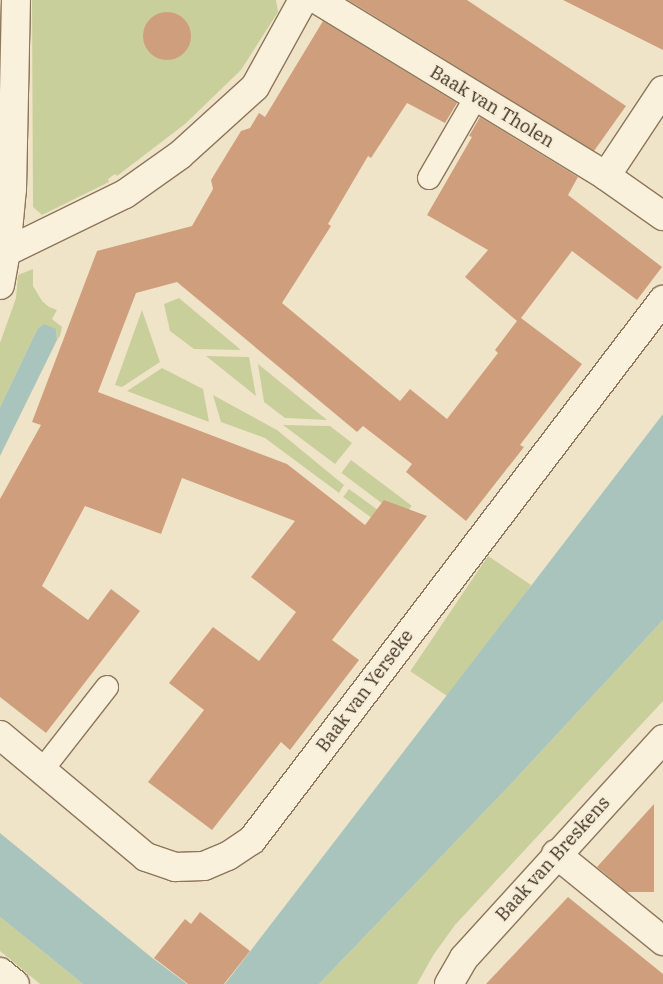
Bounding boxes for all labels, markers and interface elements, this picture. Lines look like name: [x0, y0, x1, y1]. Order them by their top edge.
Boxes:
street label: Baak van Tholen: [426, 61, 558, 153]
street label: Baak van Yerseke: [312, 626, 418, 756]
street label: Baak van Breskens: [491, 792, 615, 926]

